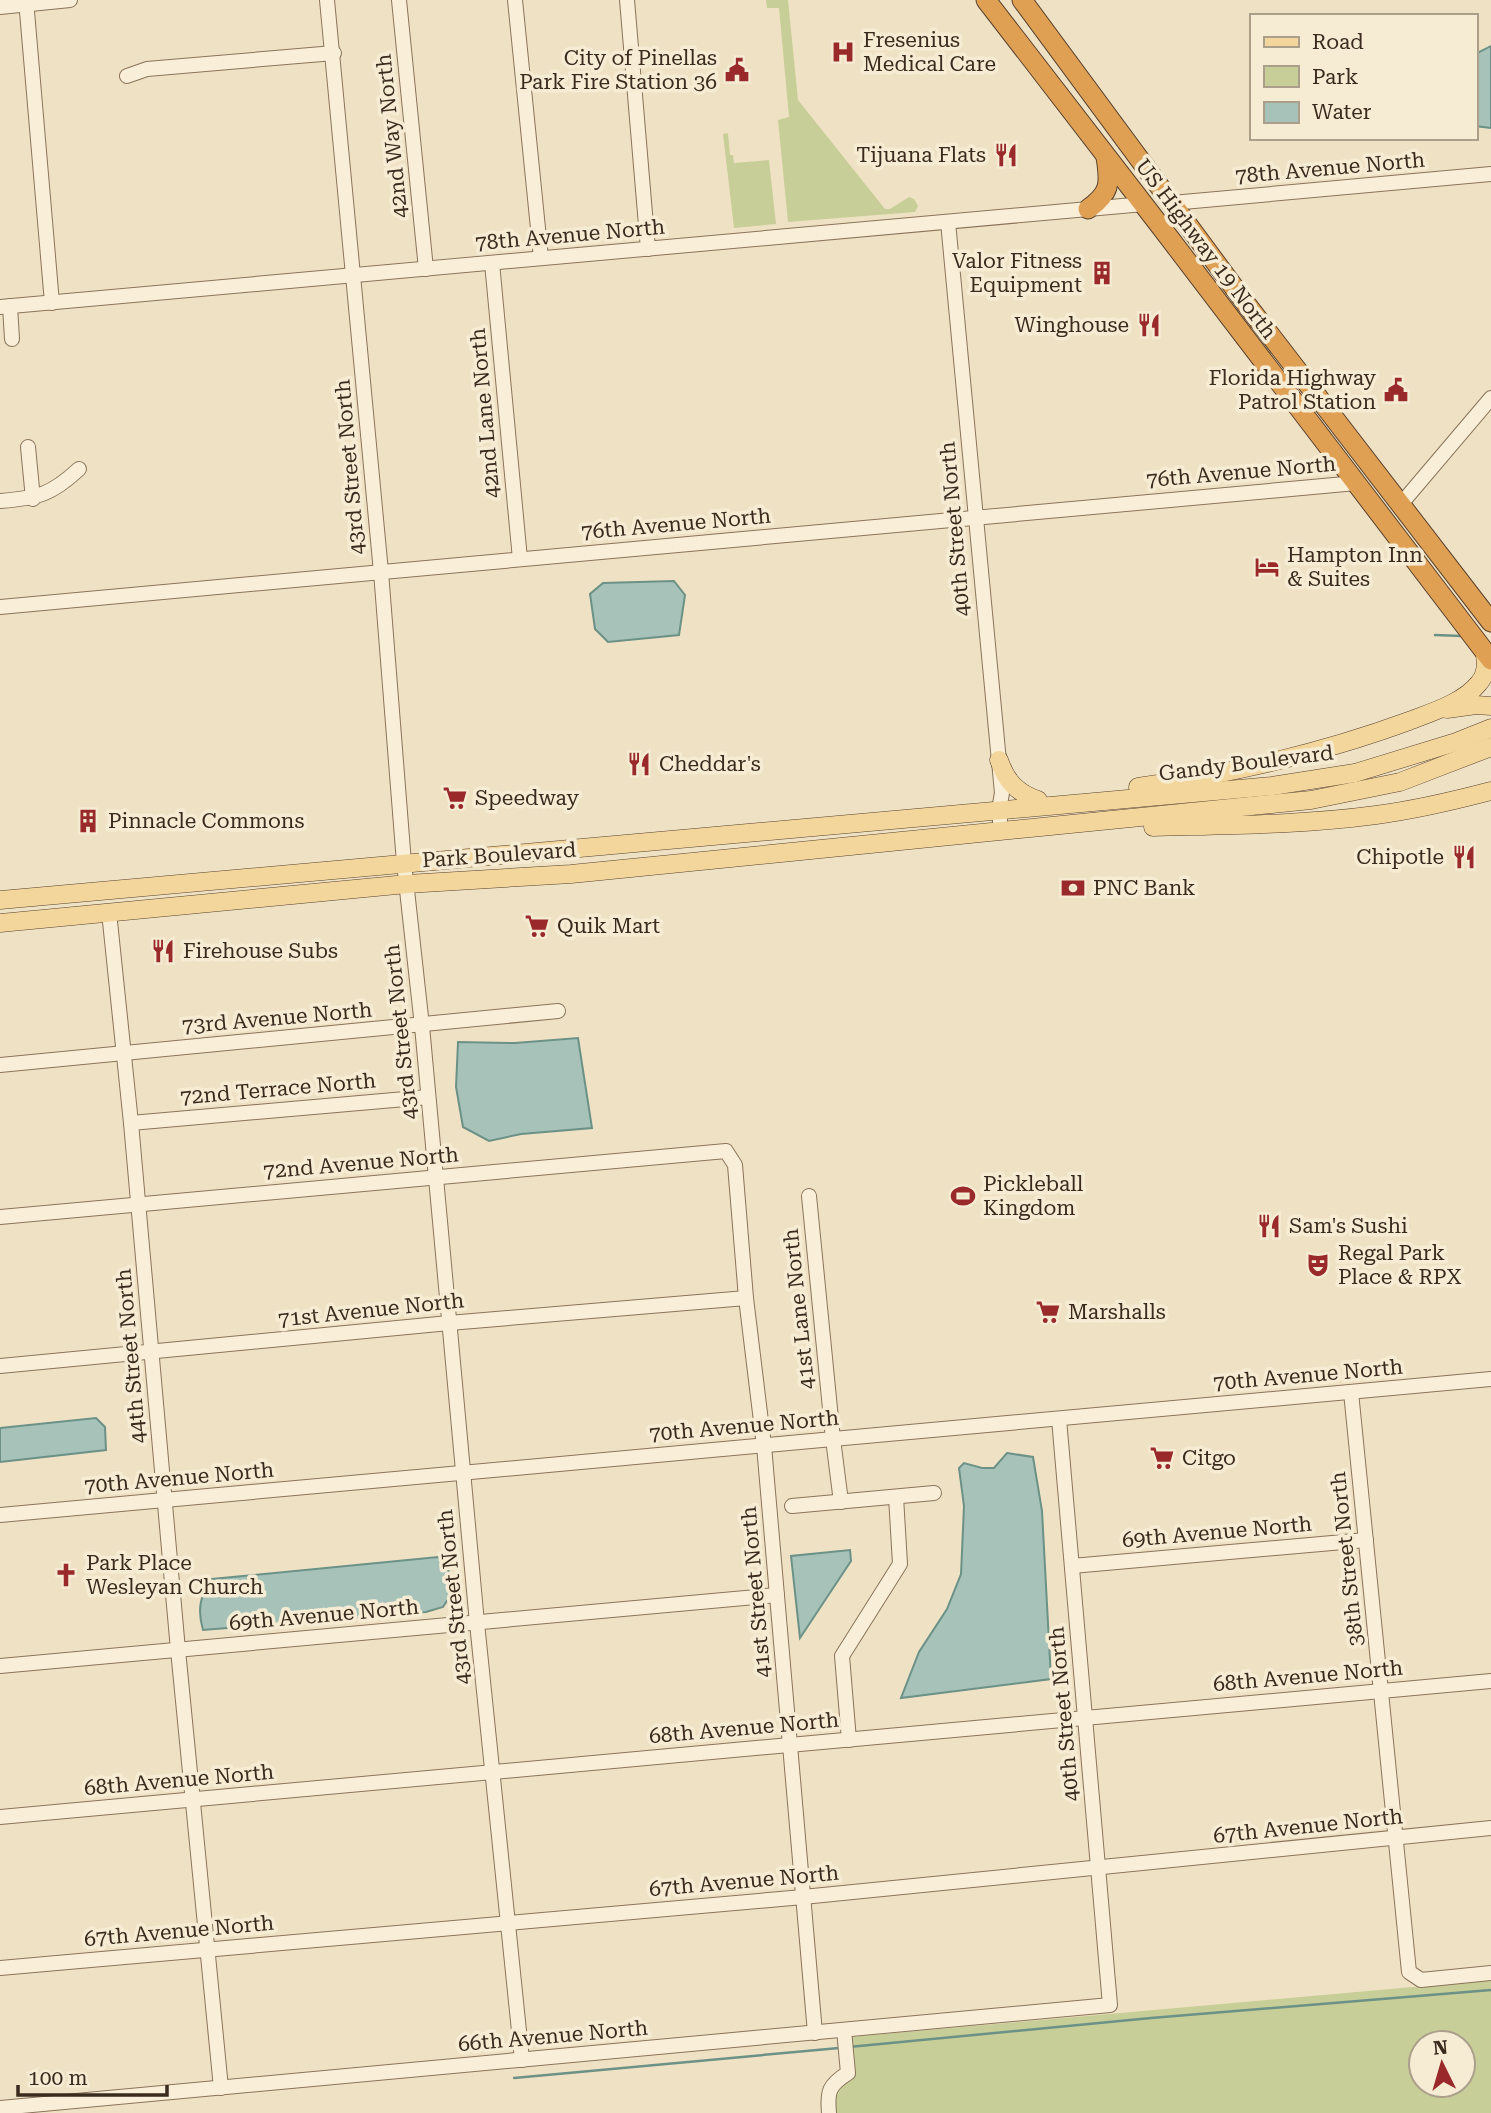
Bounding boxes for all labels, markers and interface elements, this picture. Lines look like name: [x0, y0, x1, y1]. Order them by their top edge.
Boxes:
legend: [1250, 14, 1477, 140]
place label: Fresenius Medical Care: [863, 28, 996, 76]
text: Road: [1312, 30, 1364, 54]
hospital icon: Fresenius Medical Care: [829, 38, 857, 66]
place label: City of Pinellas Park Fire Station 36: [519, 46, 717, 94]
street label: 42nd Way North: [371, 52, 413, 219]
public building icon: City of Pinellas Park Fire Station 36: [723, 56, 751, 84]
text: Park: [1312, 65, 1358, 89]
text: Water: [1312, 100, 1372, 124]
restaurant icon: Tijuana Flats: [992, 141, 1020, 169]
place label: Tijuana Flats: [856, 143, 986, 167]
street label: 78th Avenue North: [1234, 148, 1426, 188]
street label: US Highway 19 North: [1131, 154, 1282, 344]
street label: 78th Avenue North: [474, 215, 666, 255]
place label: Valor Fitness Equipment: [952, 249, 1082, 297]
building icon: Valor Fitness Equipment: [1088, 259, 1116, 287]
restaurant icon: Winghouse: [1135, 311, 1163, 339]
place label: Winghouse: [1015, 313, 1129, 337]
street label: 42nd Lane North: [466, 327, 504, 499]
place label: Florida Highway Patrol Station: [1209, 366, 1377, 414]
public building icon: Florida Highway Patrol Station: [1382, 376, 1410, 404]
street label: 43rd Street North: [330, 378, 370, 556]
street label: 40th Street North: [935, 440, 975, 618]
street label: 76th Avenue North: [1145, 452, 1337, 492]
street label: 76th Avenue North: [580, 504, 772, 544]
place label: Hampton Inn & Suites: [1287, 543, 1423, 591]
hotel icon: Hampton Inn & Suites: [1253, 553, 1281, 581]
street label: Gandy Boulevard: [1157, 740, 1335, 786]
restaurant icon: Cheddar's: [625, 750, 653, 778]
place label: Cheddar's: [659, 752, 761, 776]
supermarket icon: Speedway: [441, 784, 469, 812]
place label: Speedway: [475, 786, 579, 810]
building icon: Pinnacle Commons: [74, 807, 102, 835]
place label: Pinnacle Commons: [108, 809, 304, 833]
street label: Park Boulevard: [421, 838, 577, 872]
restaurant icon: Chipotle: [1450, 843, 1478, 871]
place label: Chipotle: [1356, 845, 1444, 869]
bank icon: PNC Bank: [1059, 874, 1087, 902]
place label: PNC Bank: [1093, 876, 1195, 900]
supermarket icon: Quik Mart: [523, 912, 551, 940]
place label: Quik Mart: [557, 914, 660, 938]
restaurant icon: Firehouse Subs: [149, 937, 177, 965]
place label: Firehouse Subs: [183, 939, 338, 963]
street label: 43rd Street North: [380, 943, 422, 1121]
street label: 73rd Avenue North: [181, 998, 374, 1038]
street label: 72nd Terrace North: [179, 1068, 377, 1110]
street label: 72nd Avenue North: [262, 1142, 460, 1184]
place label: Pickleball Kingdom: [983, 1172, 1084, 1220]
sports icon: Pickleball Kingdom: [949, 1182, 977, 1210]
restaurant icon: Sam's Sushi: [1255, 1212, 1283, 1240]
place label: Sam's Sushi: [1289, 1214, 1408, 1238]
street label: 41st Lane North: [779, 1227, 819, 1391]
place label: Regal Park Place & RPX: [1338, 1241, 1462, 1289]
theatre icon: Regal Park Place & RPX: [1304, 1251, 1332, 1279]
street label: 44th Street North: [111, 1267, 151, 1445]
street label: 71st Avenue North: [277, 1288, 466, 1332]
supermarket icon: Marshalls: [1034, 1298, 1062, 1326]
place label: Marshalls: [1068, 1300, 1166, 1324]
street label: 70th Avenue North: [1212, 1355, 1404, 1395]
street label: 70th Avenue North: [648, 1406, 840, 1446]
supermarket icon: Citgo: [1148, 1444, 1176, 1472]
place label: Citgo: [1182, 1446, 1236, 1470]
street label: 70th Avenue North: [83, 1458, 275, 1498]
street label: 38th Street North: [1326, 1470, 1368, 1648]
street label: 41st Street North: [737, 1505, 775, 1679]
street label: 43rd Street North: [433, 1508, 475, 1686]
street label: 69th Avenue North: [1121, 1512, 1313, 1552]
place label: Park Place Wesleyan Church: [86, 1551, 264, 1599]
church icon: Park Place Wesleyan Church: [52, 1561, 80, 1589]
street label: 69th Avenue North: [228, 1595, 420, 1635]
street label: 40th Street North: [1044, 1625, 1084, 1803]
street label: 68th Avenue North: [1212, 1656, 1404, 1696]
street label: 68th Avenue North: [648, 1708, 840, 1748]
street label: 68th Avenue North: [83, 1760, 275, 1800]
street label: 67th Avenue North: [1212, 1804, 1404, 1848]
street label: 67th Avenue North: [648, 1861, 840, 1901]
street label: 67th Avenue North: [83, 1911, 275, 1951]
street label: 66th Avenue North: [457, 2016, 649, 2056]
north arrow: [1407, 2029, 1477, 2099]
text: N: [1432, 2035, 1449, 2060]
scale bar: [18, 2054, 166, 2098]
text: 100 m: [28, 2066, 88, 2090]

